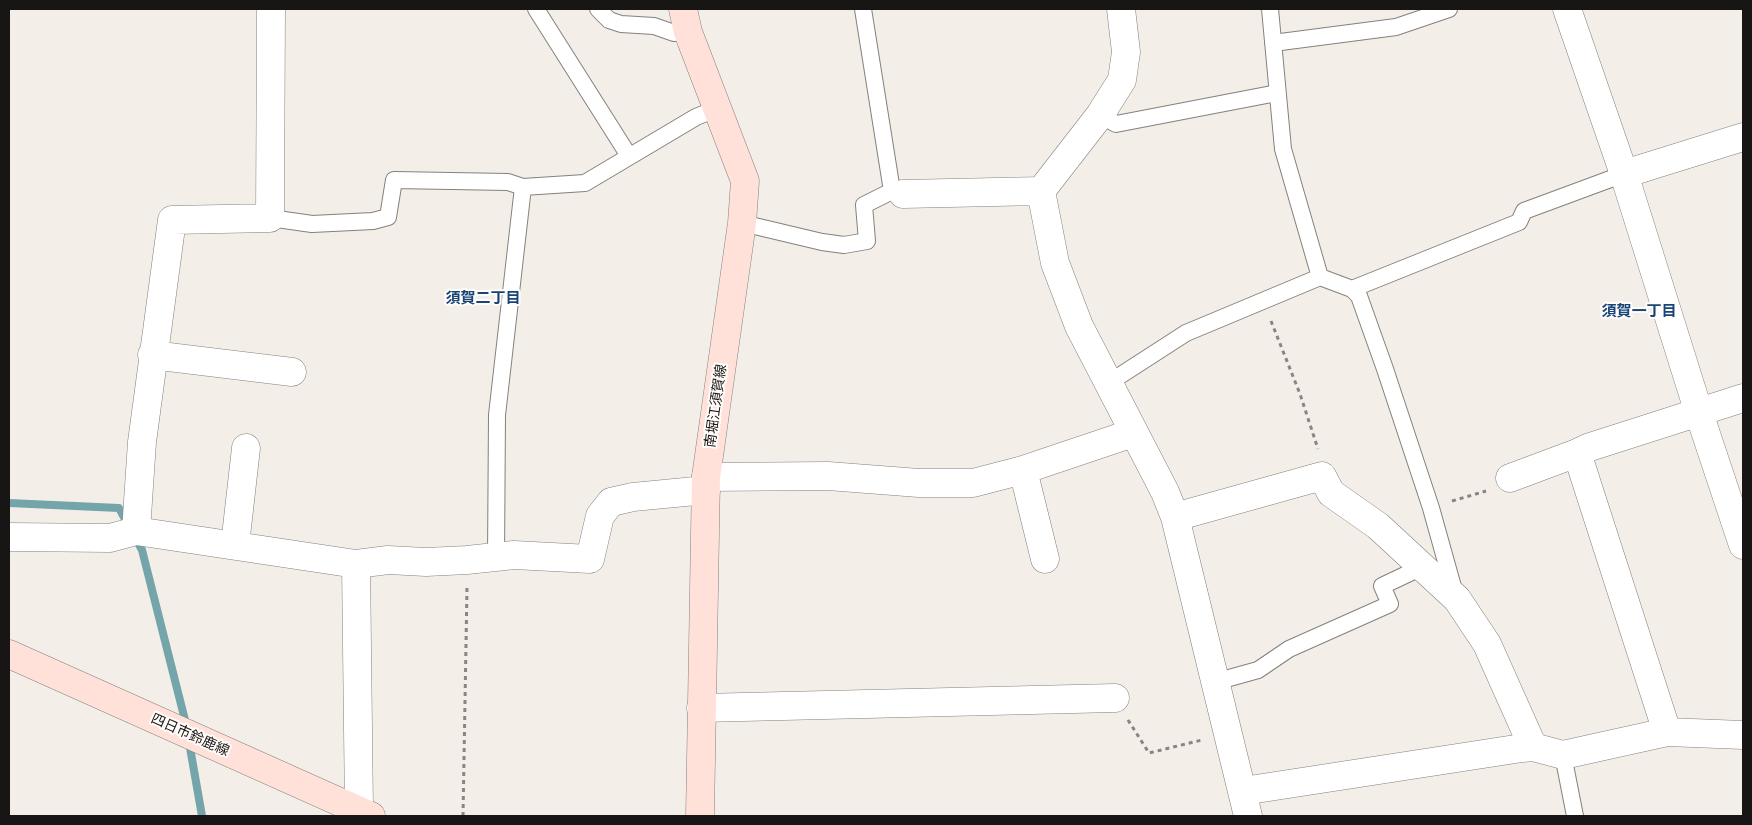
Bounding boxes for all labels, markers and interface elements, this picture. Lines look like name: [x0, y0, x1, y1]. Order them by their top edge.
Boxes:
district label: 須賀二丁目: [446, 290, 520, 308]
district label: 須賀一丁目: [1602, 303, 1676, 321]
street label: 南堀江須賀線: [702, 363, 730, 449]
street label: 四日市鈴鹿線: [148, 710, 232, 760]

